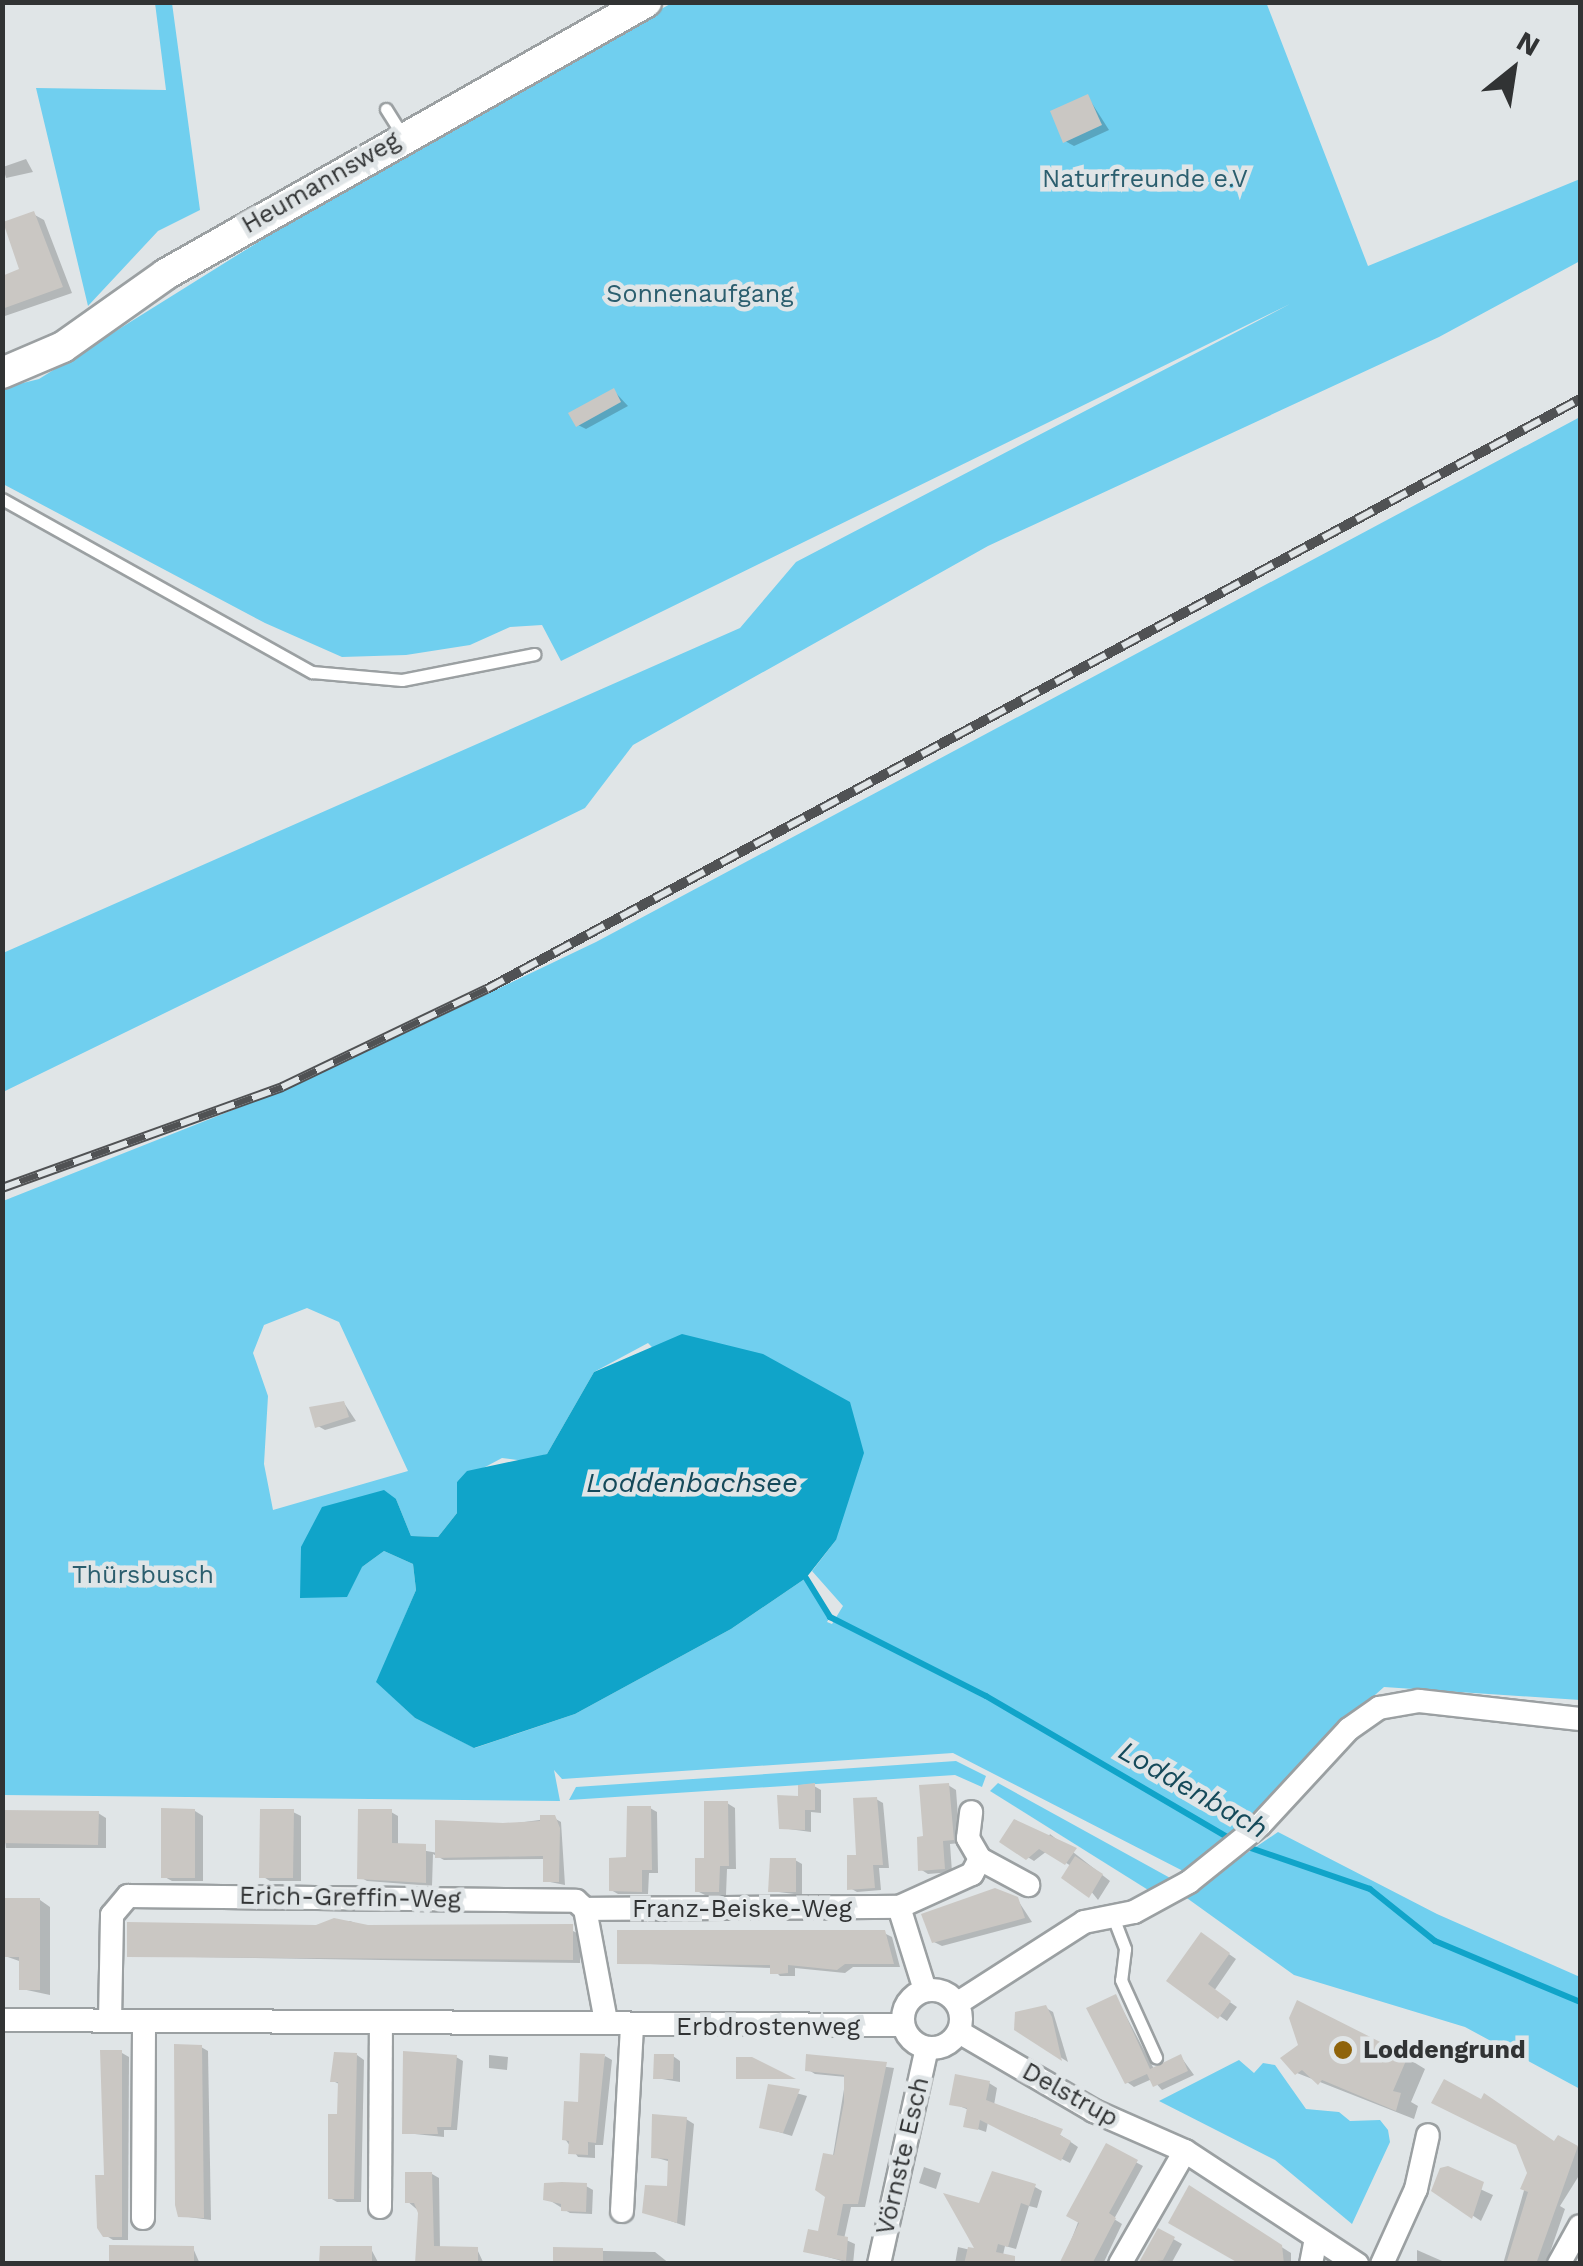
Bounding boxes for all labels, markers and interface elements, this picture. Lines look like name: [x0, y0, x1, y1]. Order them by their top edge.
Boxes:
north arrow: [1463, 20, 1563, 120]
text: N: [1511, 24, 1545, 63]
street label: Heumannsweg: [237, 126, 405, 240]
park label: Naturfreunde e.V: [1042, 164, 1248, 194]
park label: Sonnenaufgang: [606, 279, 794, 309]
water label: Loddenbachsee: [586, 1466, 798, 1500]
park label: Thürsbusch: [72, 1560, 214, 1590]
water label: Loddenbach: [1113, 1734, 1273, 1846]
street label: Erich-Greffin-Weg: [239, 1881, 461, 1915]
street label: Franz-Beiske-Weg: [632, 1894, 852, 1924]
street label: Erbdrostenweg: [676, 2012, 860, 2042]
place label: Loddengrund: [1363, 2035, 1526, 2065]
marker: Loddengrund: [1332, 2039, 1354, 2061]
street label: Delstrup: [1017, 2056, 1123, 2134]
street label: Vörnste Esch: [870, 2074, 936, 2238]

